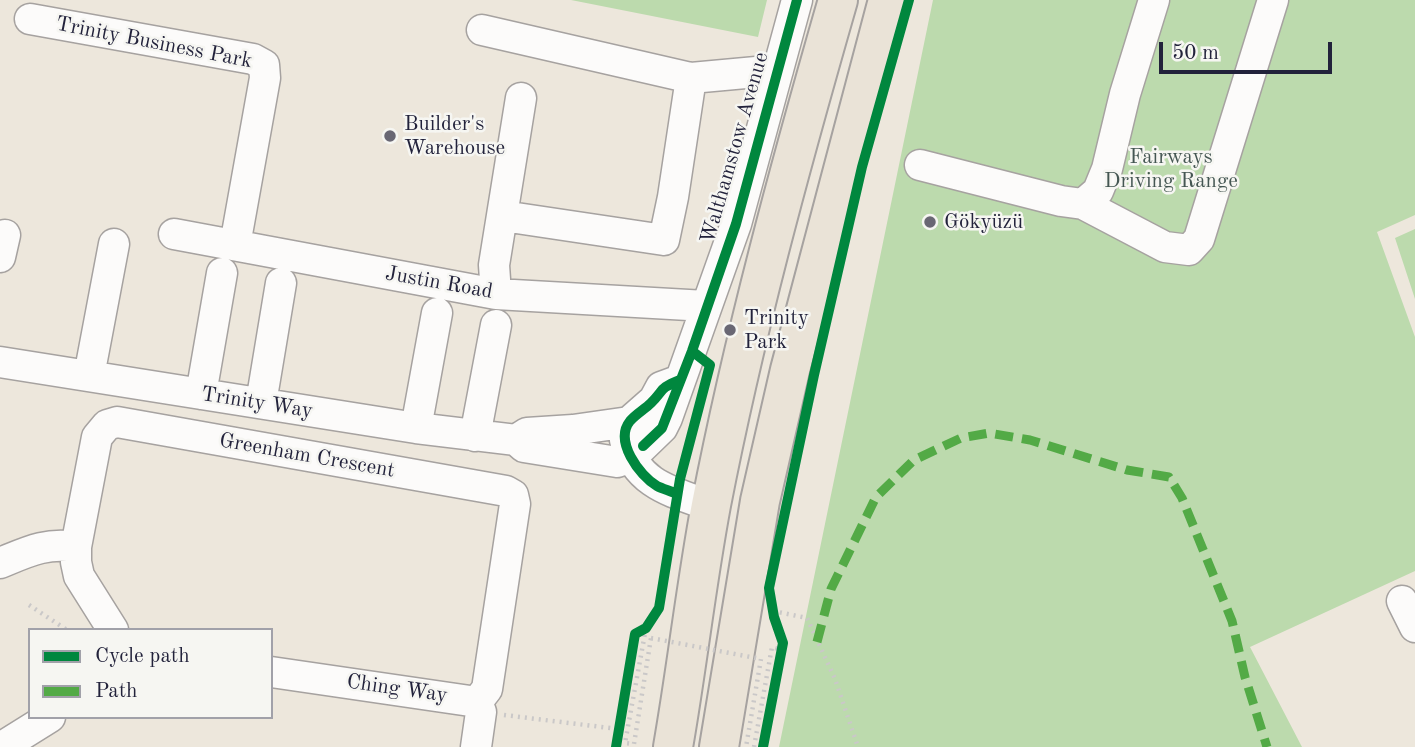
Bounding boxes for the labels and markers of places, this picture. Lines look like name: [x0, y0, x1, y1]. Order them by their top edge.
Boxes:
place label: Builder's Warehouse: [404, 111, 505, 161]
marker: Builder's Warehouse: [382, 128, 398, 144]
place label: Gökyüzü: [944, 209, 1023, 235]
marker: Gökyüzü: [922, 214, 938, 230]
place label: Trinity Park: [744, 305, 809, 355]
marker: Trinity Park: [722, 322, 738, 338]

